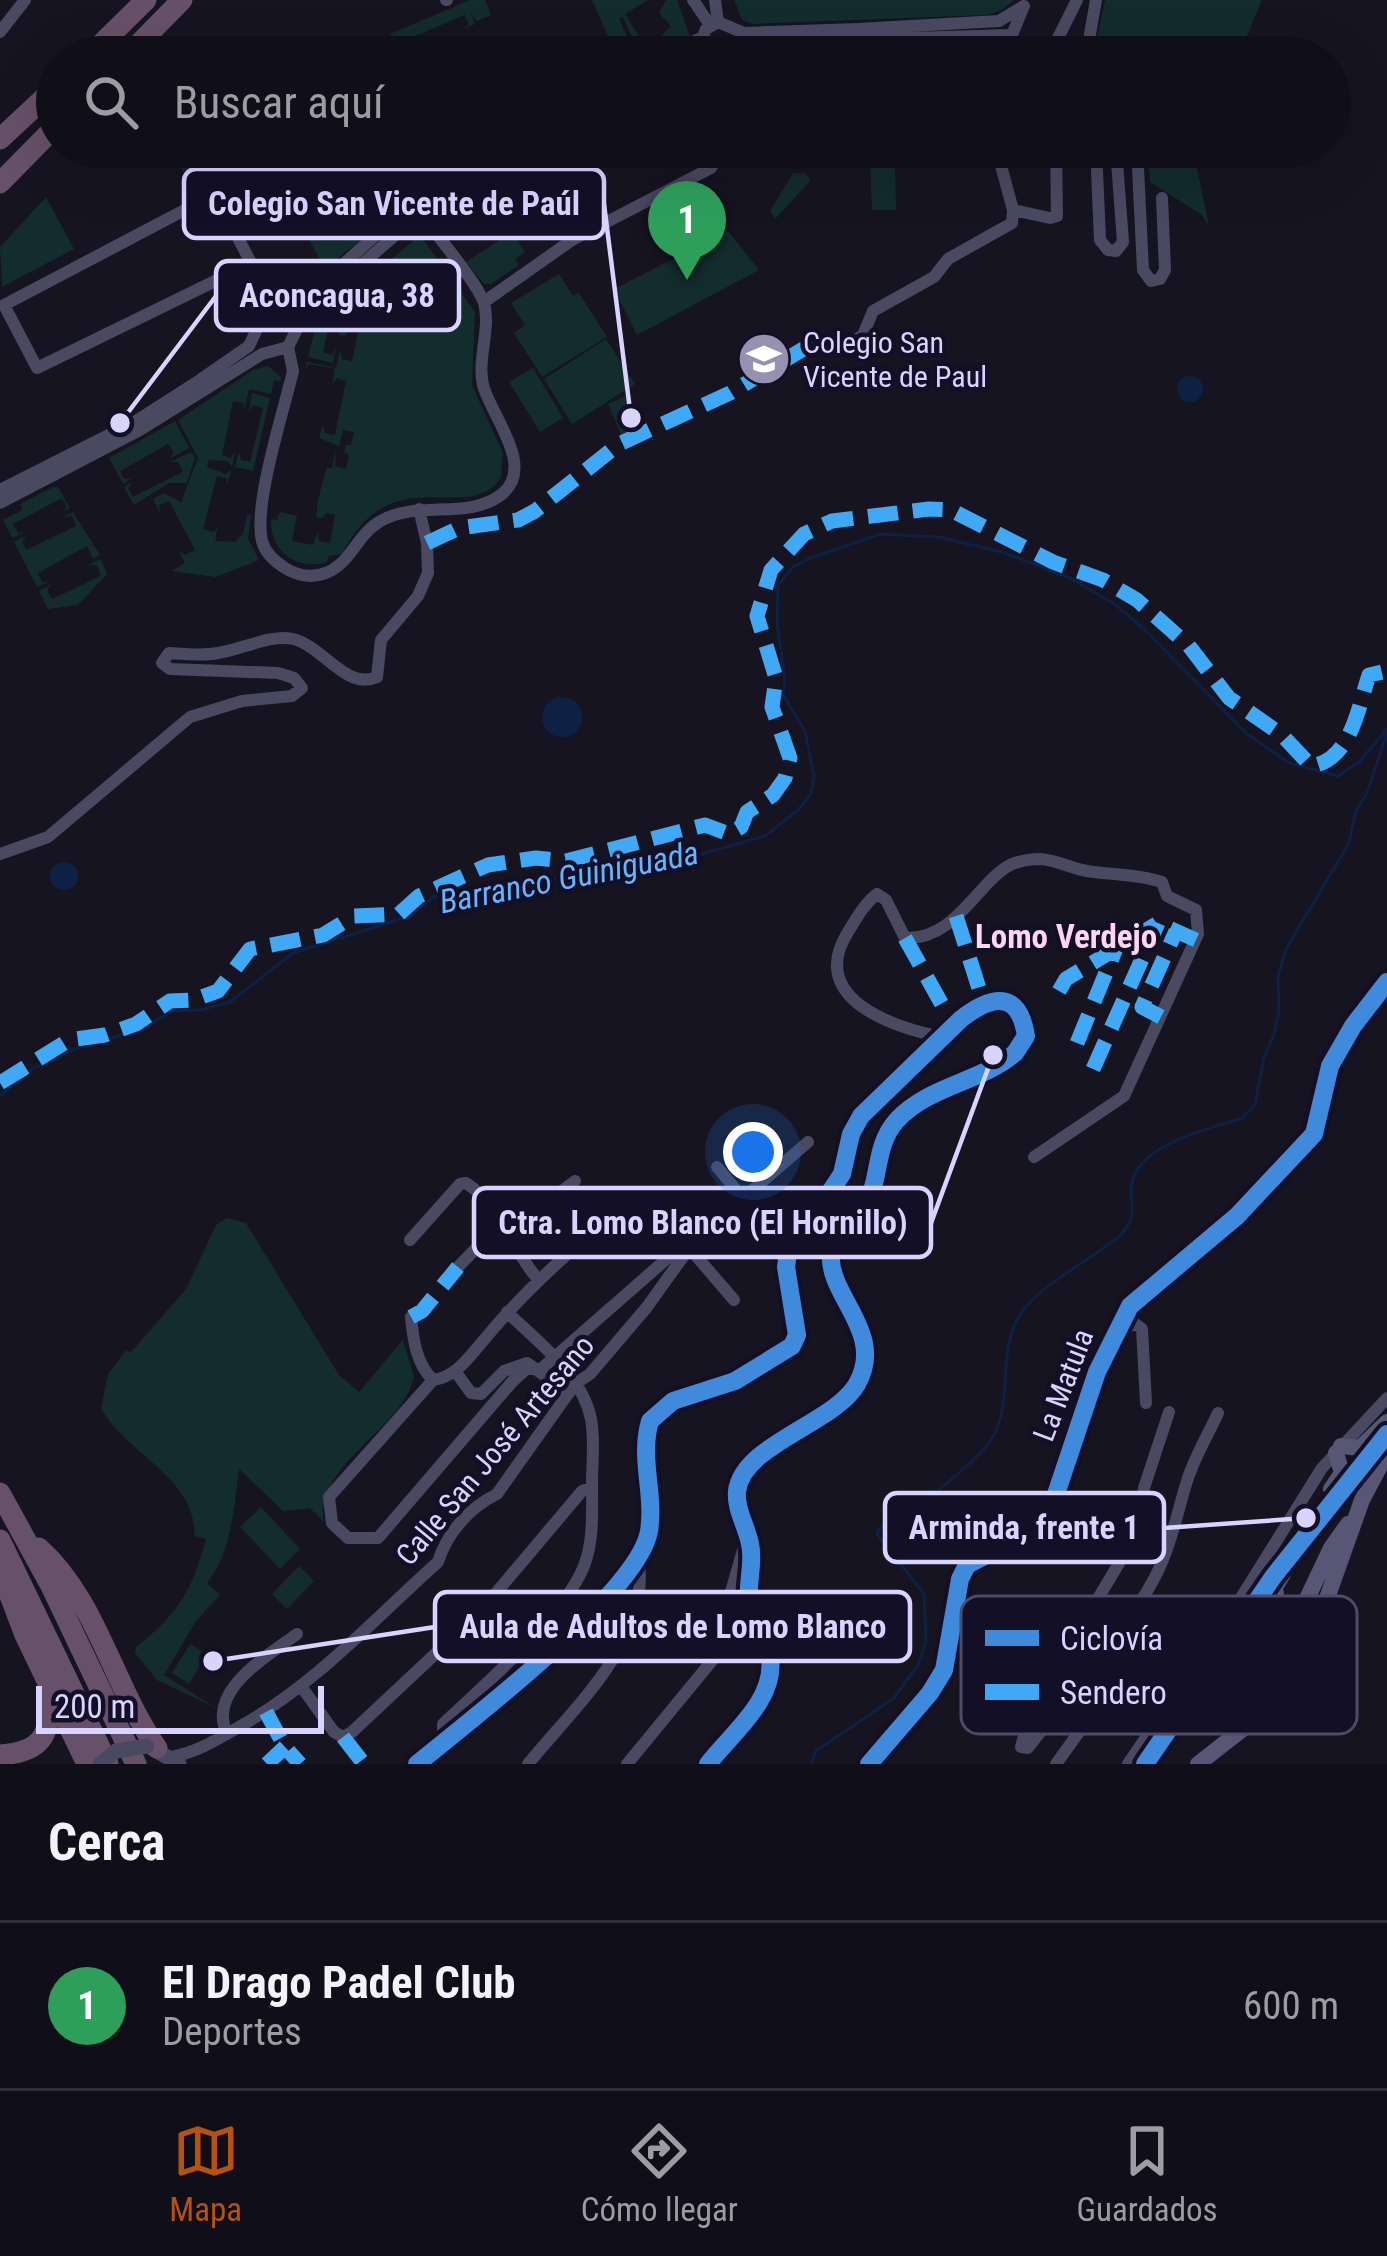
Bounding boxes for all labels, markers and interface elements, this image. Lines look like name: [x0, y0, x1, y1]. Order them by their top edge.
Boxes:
search box: [36, 36, 1351, 168]
icon: search: [78, 69, 144, 135]
text: Buscar aquí: [174, 76, 384, 129]
callout: Colegio San Vicente de Paúl: [184, 169, 604, 238]
pin: 1: [648, 181, 726, 280]
text: Colegio San Vicente de Paúl: [208, 184, 580, 223]
callout: Aconcagua, 38: [216, 261, 459, 330]
text: Aconcagua, 38: [239, 276, 435, 315]
place label: Colegio San Vicente de Paul: [803, 325, 987, 394]
school or university icon: Colegio San Vicente de Paul: [736, 331, 792, 387]
water label: Barranco Guiniguada: [436, 833, 702, 921]
district label: Lomo Verdejo: [975, 917, 1157, 956]
your location: [723, 1122, 783, 1182]
callout: Ctra. Lomo Blanco (El Hornillo): [474, 1188, 931, 1257]
text: Ctra. Lomo Blanco (El Hornillo): [498, 1203, 908, 1242]
street label: La Matula: [1026, 1324, 1100, 1446]
street label: Calle San José Artesano: [389, 1328, 601, 1572]
callout: Arminda, frente 1: [885, 1493, 1164, 1562]
text: Arminda, frente 1: [909, 1508, 1139, 1547]
callout: Aula de Adultos de Lomo Blanco: [435, 1592, 910, 1661]
legend: [961, 1596, 1357, 1734]
text: Aula de Adultos de Lomo Blanco: [460, 1607, 886, 1646]
text: Ciclovía: [1060, 1619, 1163, 1658]
text: Sendero: [1060, 1673, 1167, 1712]
scale bar: [36, 1680, 324, 1733]
text: 200 m: [54, 1687, 135, 1726]
text: Cerca: [48, 1813, 165, 1872]
text: El Drago Padel Club: [162, 1956, 516, 2009]
text: 1: [77, 1983, 97, 2029]
text: 600 m: [1243, 1983, 1339, 2029]
text: Deportes: [162, 2009, 302, 2055]
tab: Mapa: [169, 2118, 242, 2229]
tab: Cómo llegar: [581, 2118, 738, 2229]
tab: Guardados: [1076, 2118, 1218, 2229]

